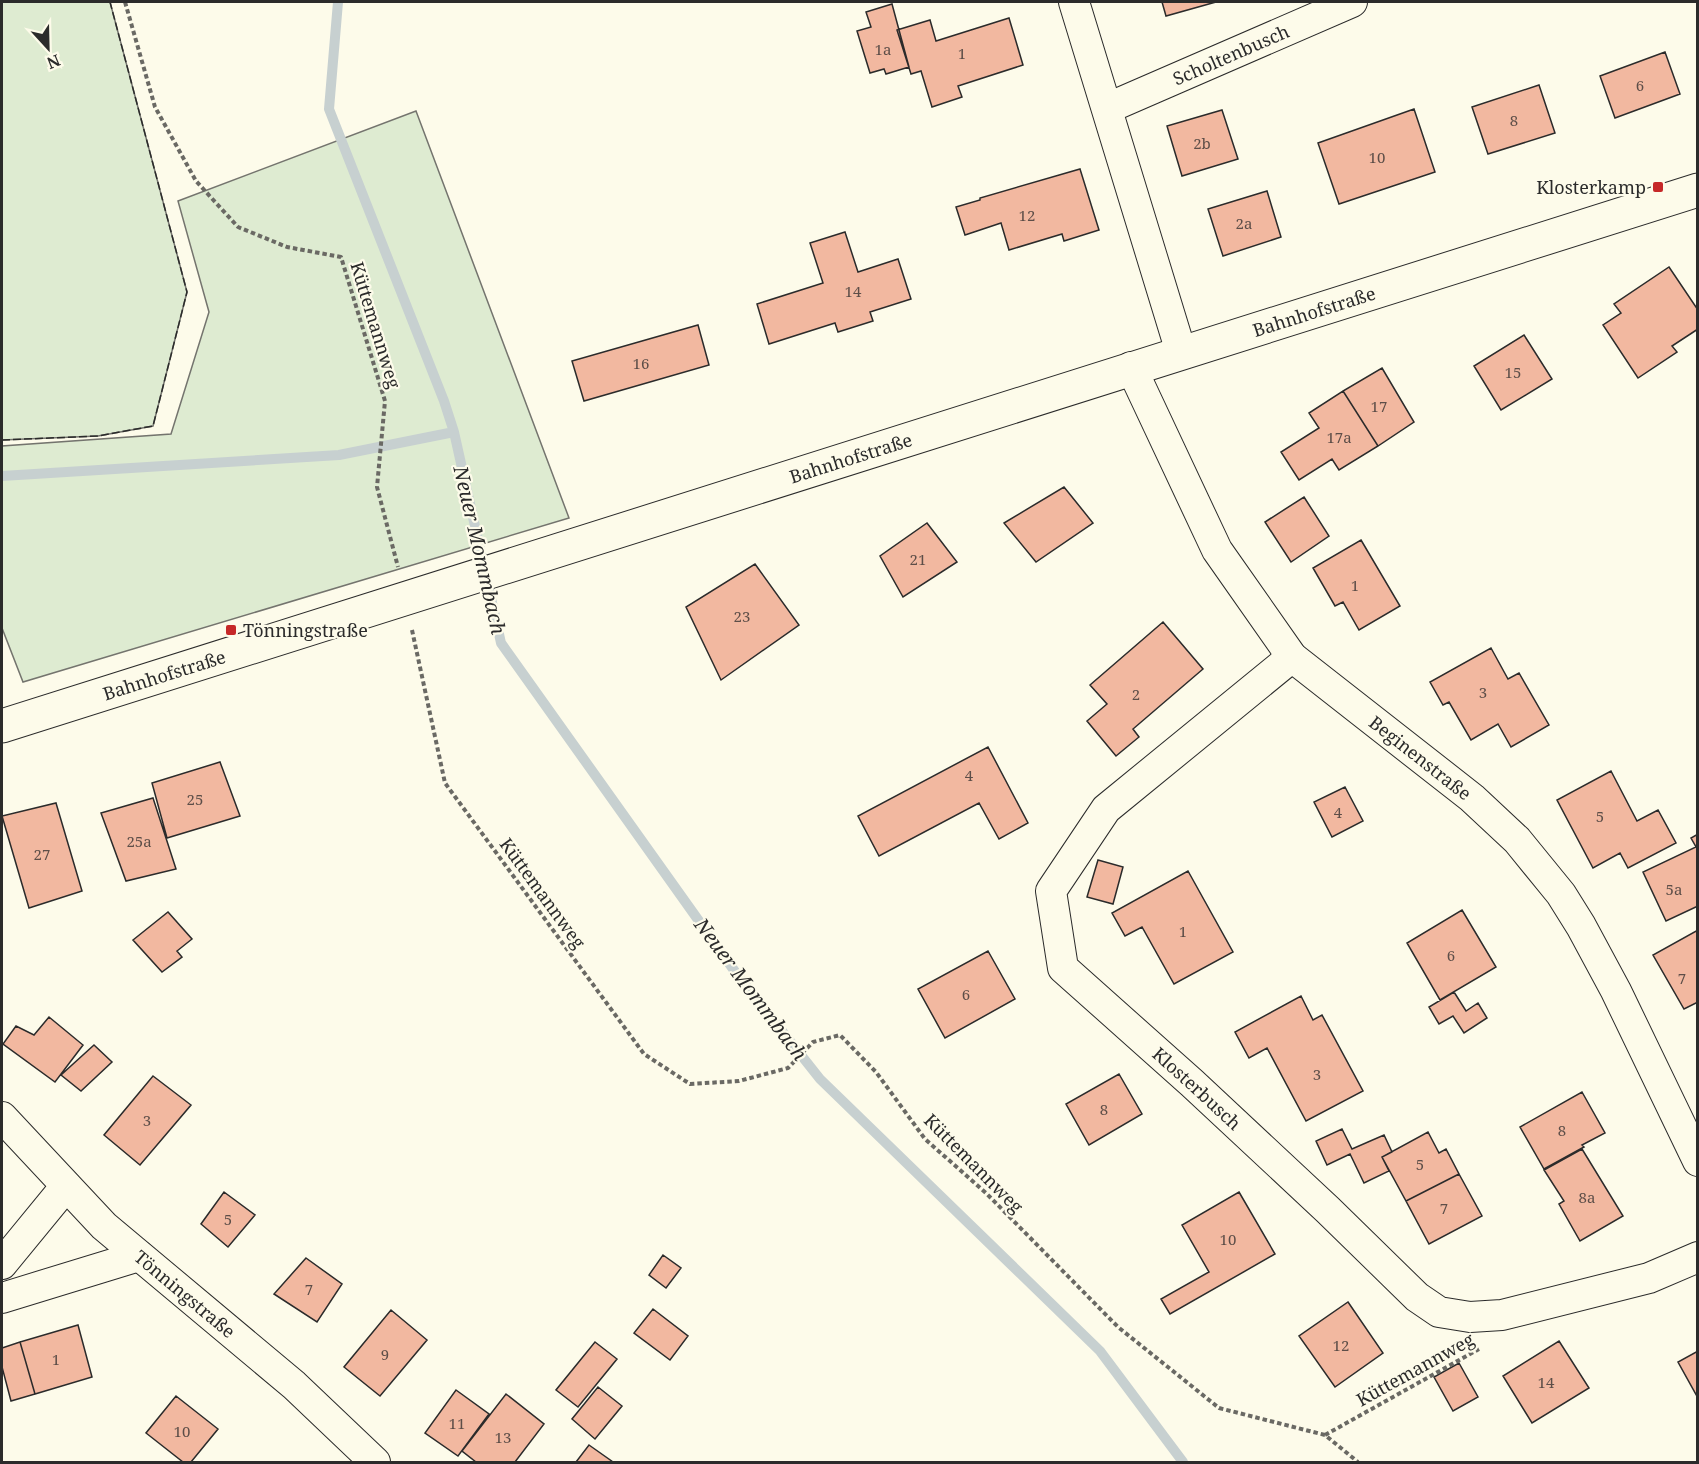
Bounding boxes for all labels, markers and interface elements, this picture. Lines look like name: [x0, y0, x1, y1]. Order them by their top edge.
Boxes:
north arrow: [18, 18, 78, 78]
street label: Scholtenbusch: [1169, 19, 1293, 90]
house number: 1a: [875, 39, 891, 59]
house number: 1: [958, 43, 966, 63]
text: N: [43, 49, 64, 75]
house number: 6: [1636, 75, 1644, 95]
house number: 8: [1510, 110, 1518, 130]
house number: 2b: [1193, 133, 1211, 153]
house number: 10: [1369, 147, 1385, 167]
place label: Klosterkamp: [1536, 175, 1646, 199]
marker: Klosterkamp: [1651, 180, 1665, 194]
house number: 12: [1019, 205, 1035, 225]
house number: 2a: [1236, 213, 1252, 233]
street label: Küttemannweg: [345, 259, 407, 392]
house number: 14: [845, 281, 862, 301]
street label: Bahnhofstraße: [1250, 281, 1378, 342]
house number: 16: [633, 353, 649, 373]
house number: 15: [1505, 362, 1521, 382]
house number: 17: [1371, 396, 1387, 416]
street label: Bahnhofstraße: [786, 427, 915, 488]
house number: 17a: [1326, 427, 1352, 447]
water label: Neuer Mommbach: [447, 462, 513, 637]
house number: 21: [910, 549, 926, 569]
house number: 1: [1351, 575, 1359, 595]
house number: 23: [734, 606, 750, 626]
place label: Tönningstraße: [243, 618, 368, 642]
marker: Tönningstraße: [224, 623, 238, 637]
street label: Bahnhofstraße: [100, 644, 229, 705]
house number: 3: [1479, 682, 1487, 702]
house number: 2: [1132, 684, 1140, 704]
street label: Beginenstraße: [1364, 710, 1477, 805]
house number: 4: [965, 765, 974, 785]
house number: 25: [187, 789, 203, 809]
house number: 4: [1334, 802, 1343, 822]
house number: 5: [1596, 806, 1604, 826]
house number: 25a: [126, 831, 152, 851]
street label: Küttemannweg: [495, 833, 591, 953]
house number: 27: [34, 844, 50, 864]
house number: 5a: [1666, 879, 1682, 899]
water label: Neuer Mommbach: [688, 911, 814, 1066]
house number: 1: [1179, 921, 1187, 941]
house number: 6: [1447, 945, 1455, 965]
house number: 7: [1678, 968, 1686, 988]
house number: 6: [962, 984, 970, 1004]
street label: Klosterbusch: [1148, 1042, 1247, 1135]
house number: 3: [1313, 1064, 1321, 1084]
house number: 8: [1100, 1099, 1108, 1119]
street label: Küttemannweg: [919, 1108, 1029, 1218]
house number: 3: [143, 1110, 151, 1130]
house number: 8: [1558, 1120, 1566, 1140]
house number: 5: [1416, 1154, 1424, 1174]
house number: 8a: [1579, 1187, 1595, 1207]
house number: 7: [1440, 1198, 1448, 1218]
house number: 5: [224, 1209, 232, 1229]
house number: 10: [1220, 1229, 1236, 1249]
street label: Tönningstraße: [129, 1245, 241, 1343]
house number: 7: [305, 1279, 313, 1299]
street label: Küttemannweg: [1352, 1327, 1478, 1411]
house number: 12: [1333, 1335, 1349, 1355]
house number: 9: [381, 1344, 389, 1364]
house number: 1: [52, 1349, 60, 1369]
house number: 14: [1538, 1372, 1555, 1392]
house number: 11: [449, 1413, 465, 1433]
house number: 10: [174, 1421, 190, 1441]
house number: 13: [495, 1427, 511, 1447]

